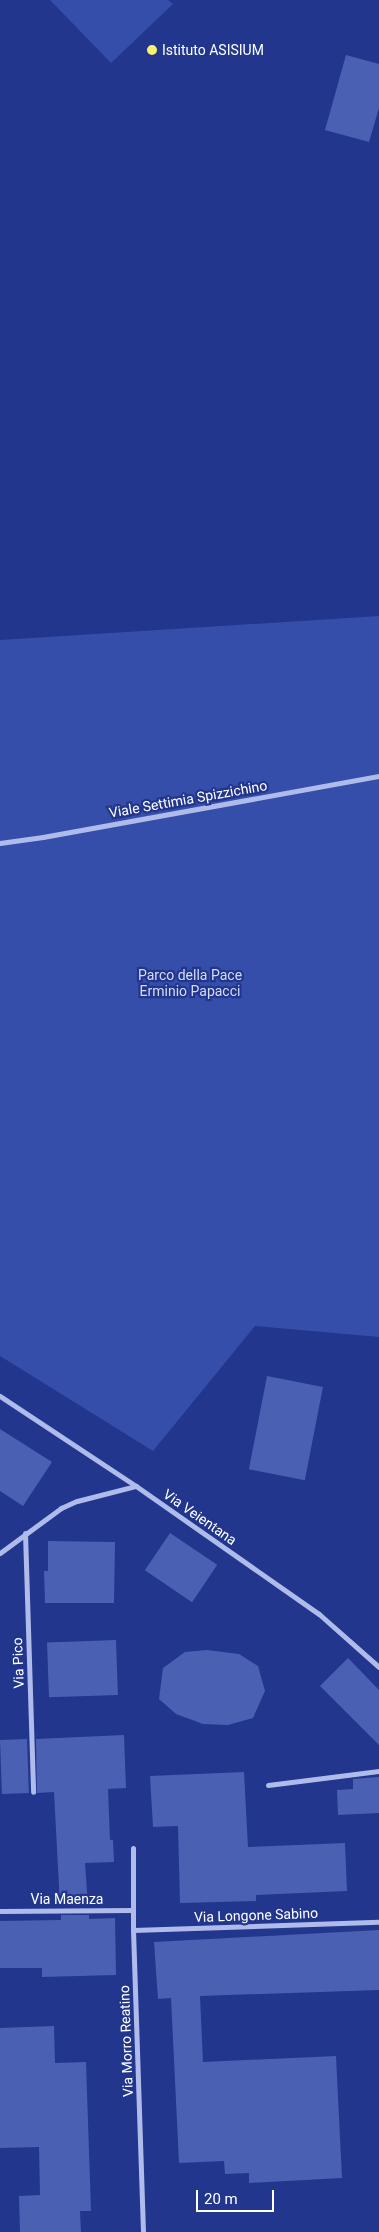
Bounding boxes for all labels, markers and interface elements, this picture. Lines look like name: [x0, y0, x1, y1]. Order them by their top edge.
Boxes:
place label: Istituto ASISIUM: [162, 42, 264, 58]
marker: Istituto ASISIUM: [146, 44, 158, 56]
street label: Viale Settimia Spizzichino: [108, 777, 268, 821]
park label: Parco della Pace Erminio Papacci: [138, 967, 242, 1000]
street label: Via Veientana: [160, 1486, 240, 1548]
street label: Via Pico: [9, 1637, 27, 1689]
street label: Via Maenza: [31, 1891, 103, 1907]
street label: Via Longone Sabino: [194, 1904, 318, 1926]
street label: Via Morro Reatino: [116, 1985, 136, 2097]
scale bar: [199, 2180, 276, 2212]
text: 20 m: [204, 2190, 238, 2208]

